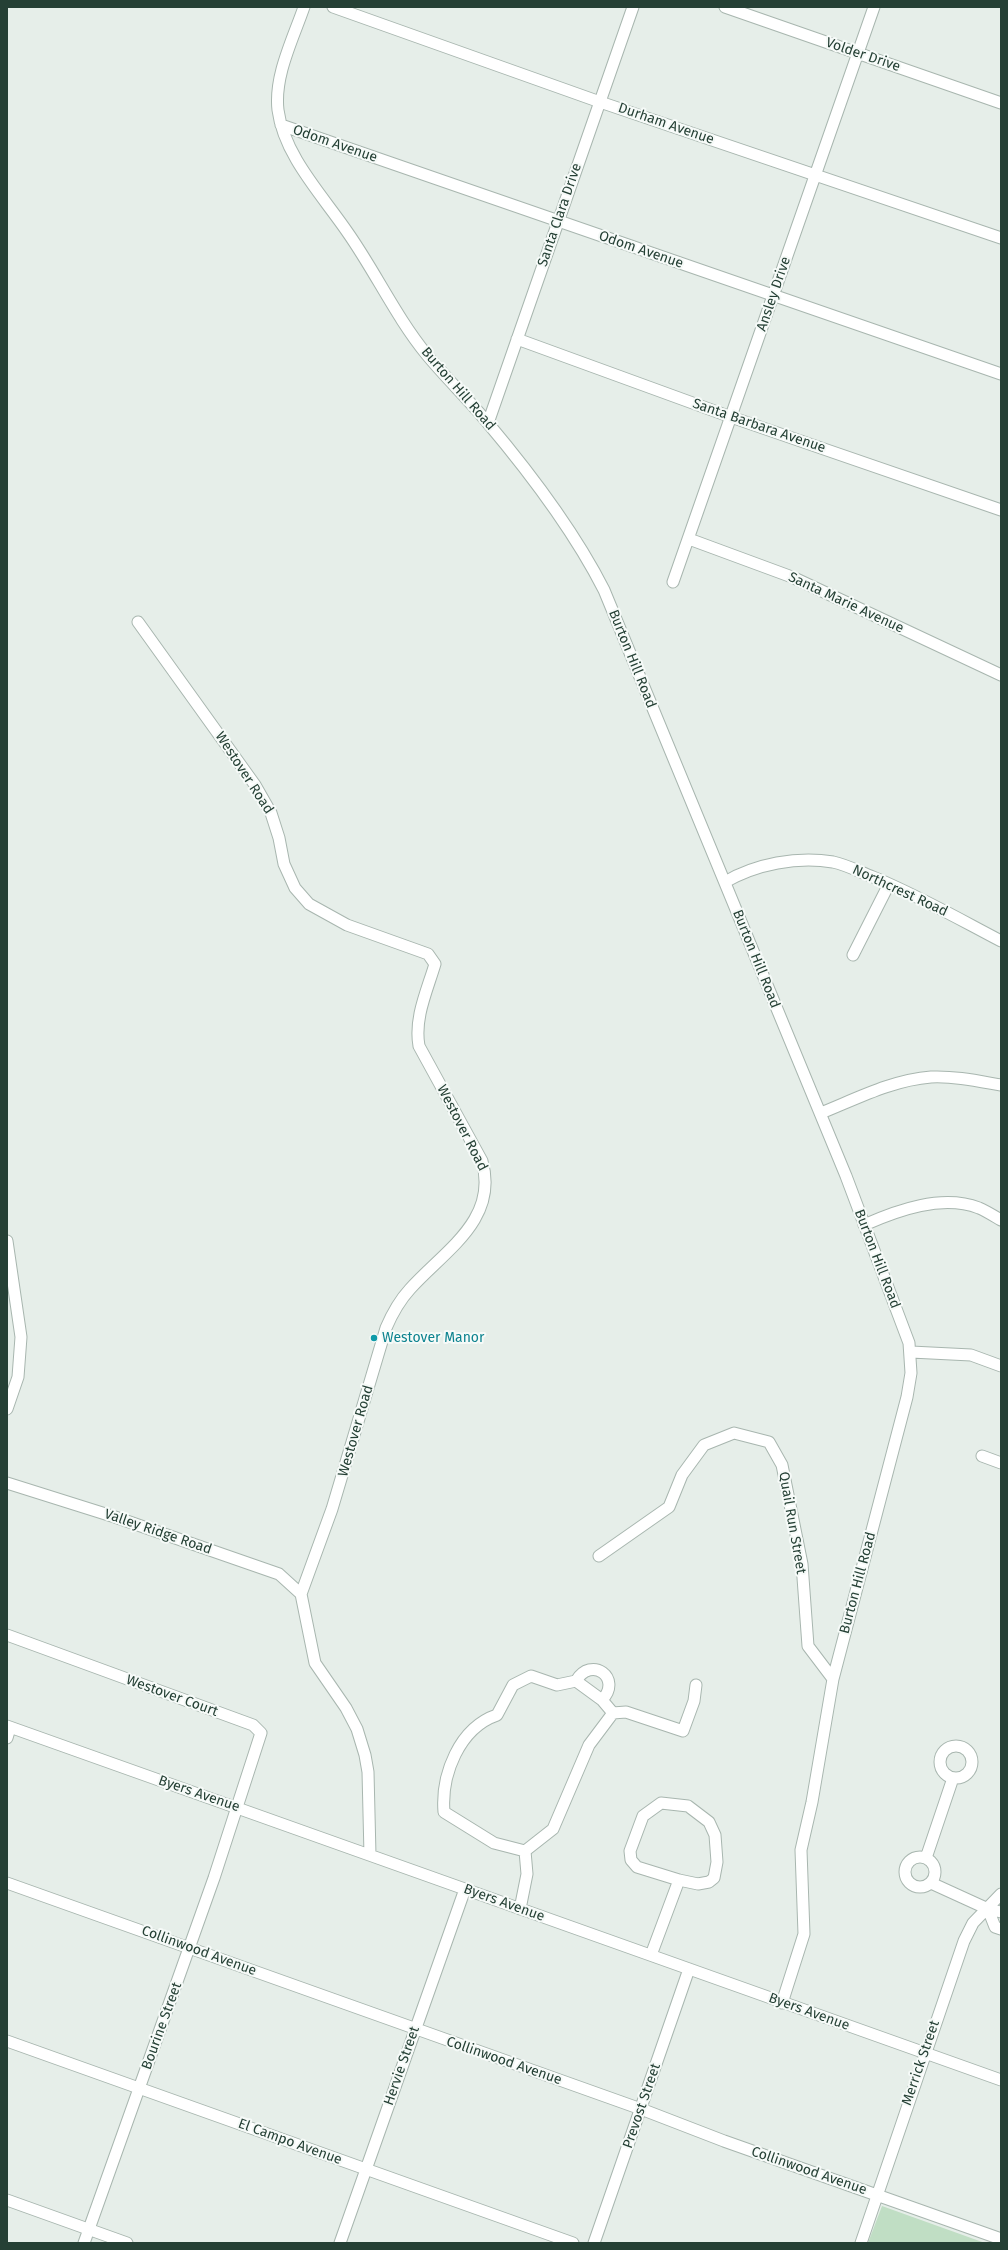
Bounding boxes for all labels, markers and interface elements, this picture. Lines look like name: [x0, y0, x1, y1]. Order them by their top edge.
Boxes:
street label: Volder Drive: [824, 34, 902, 76]
street label: Durham Avenue: [616, 100, 716, 148]
street label: Odom Avenue: [290, 122, 380, 166]
street label: Santa Clara Drive: [534, 161, 586, 269]
street label: Odom Avenue: [596, 228, 686, 272]
street label: Ansley Drive: [753, 254, 795, 334]
street label: Burton Hill Road: [417, 344, 499, 434]
street label: Santa Barbara Avenue: [690, 395, 828, 457]
street label: Santa Marie Avenue: [786, 569, 906, 637]
street label: Burton Hill Road: [605, 607, 659, 711]
street label: Westover Road: [211, 729, 277, 817]
street label: Northcrest Road: [850, 862, 950, 920]
street label: Burton Hill Road: [729, 907, 783, 1011]
street label: Westover Road: [433, 1082, 491, 1174]
street label: Burton Hill Road: [850, 1207, 904, 1311]
place label: Westover Manor: [382, 1330, 484, 1346]
marker: Westover Manor: [369, 1333, 379, 1343]
street label: Westover Road: [335, 1383, 377, 1479]
street label: Quail Run Street: [775, 1470, 809, 1576]
street label: Valley Ridge Road: [102, 1506, 214, 1558]
street label: Burton Hill Road: [836, 1530, 880, 1636]
street label: Westover Court: [124, 1672, 220, 1720]
street label: Byers Avenue: [156, 1772, 242, 1816]
street label: Byers Avenue: [461, 1881, 547, 1925]
street label: Collinwood Avenue: [139, 1922, 259, 1980]
street label: Bourine Street: [138, 1980, 186, 2072]
street label: Byers Avenue: [766, 1990, 852, 2034]
street label: Merrick Street: [899, 2018, 943, 2108]
street label: Hervie Street: [381, 2024, 423, 2108]
street label: Collinwood Avenue: [444, 2033, 564, 2089]
street label: Prevost Street: [620, 2061, 664, 2151]
street label: El Campo Avenue: [236, 2115, 344, 2169]
street label: Collinwood Avenue: [749, 2143, 869, 2199]

